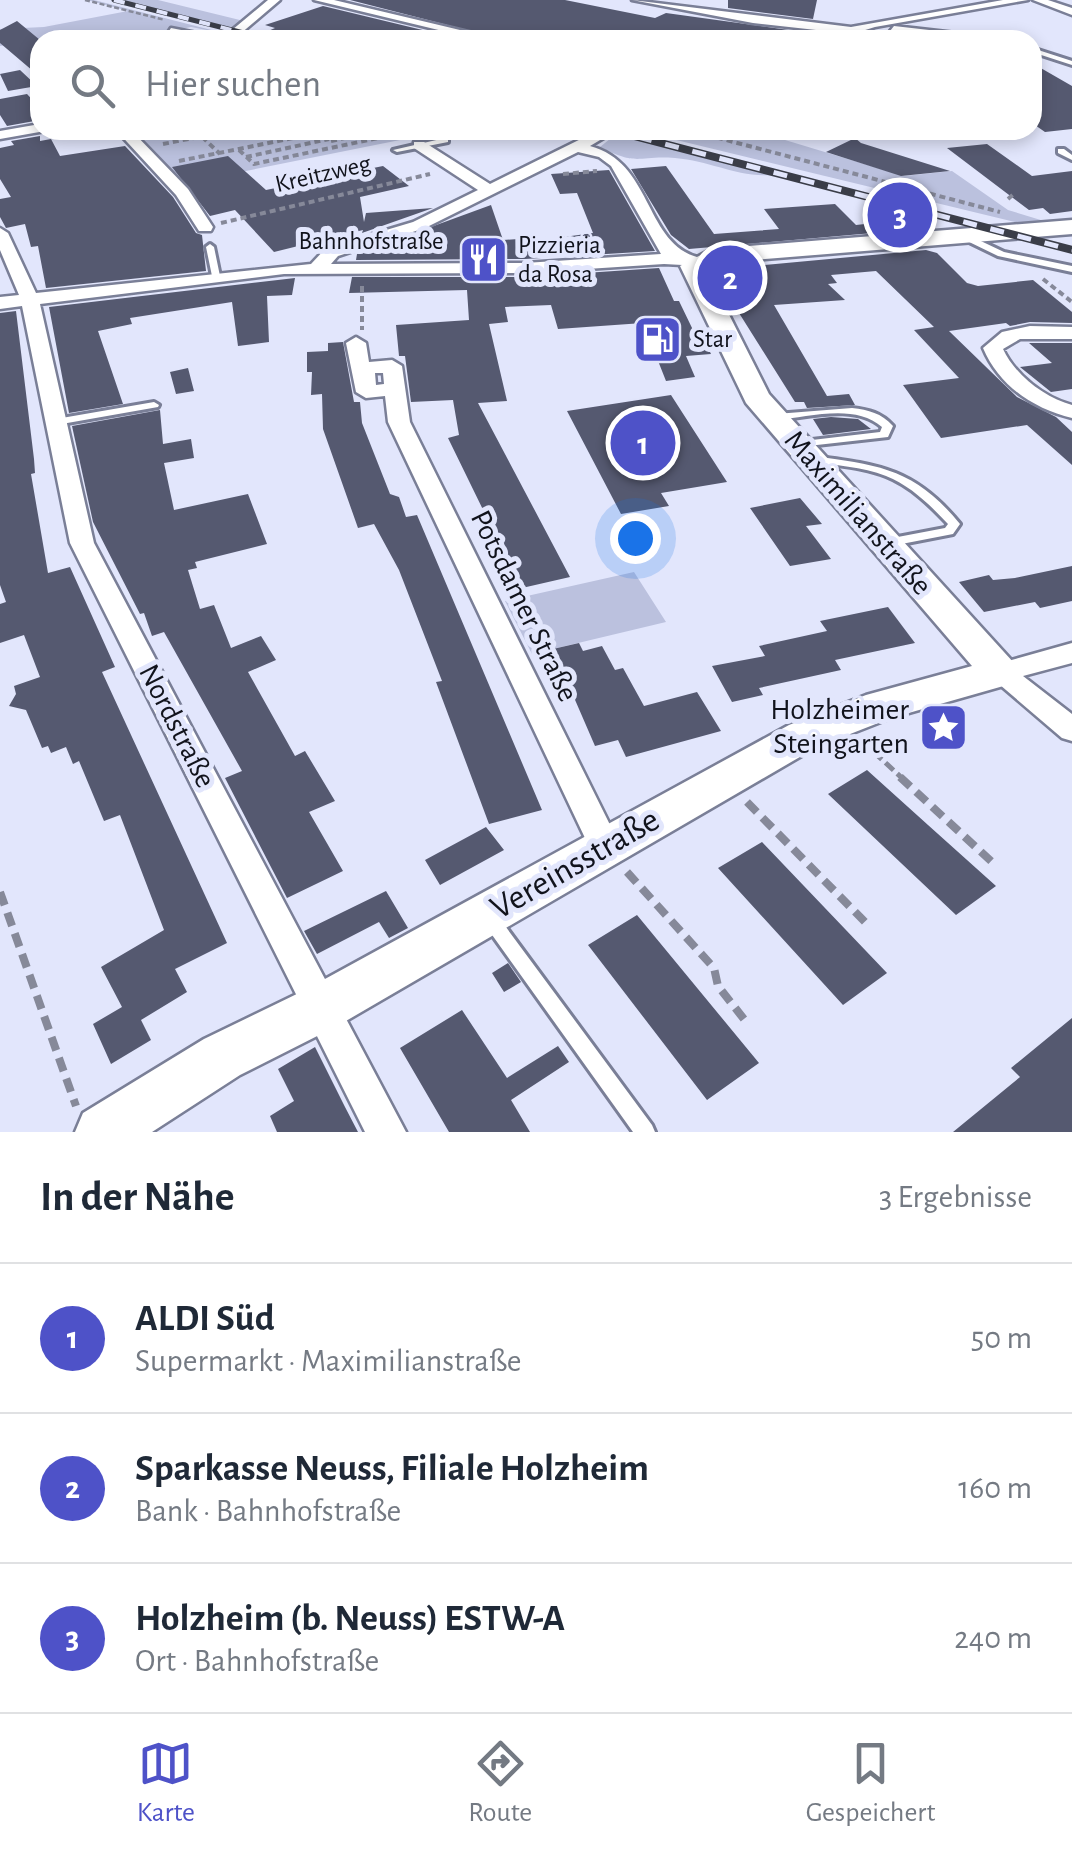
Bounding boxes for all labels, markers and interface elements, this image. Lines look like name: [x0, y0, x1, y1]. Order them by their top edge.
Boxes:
search box: [30, 30, 1042, 140]
icon: search: [65, 58, 120, 113]
text: Hier suchen: [145, 66, 321, 104]
street label: Kreitzweg: [273, 151, 374, 197]
pin: 3: [868, 178, 932, 252]
street label: Bahnhofstraße: [299, 229, 443, 254]
restaurant icon: Pizzieria da Rosa: [457, 233, 509, 285]
place label: Pizzieria da Rosa: [518, 233, 601, 287]
pin: 2: [698, 240, 762, 316]
fuel station icon: Star: [632, 313, 684, 365]
place label: Star: [693, 327, 732, 352]
pin: 1: [610, 406, 676, 480]
street label: Maximilianstraße: [779, 425, 937, 601]
street label: Potsdamer Straße: [465, 506, 583, 706]
your location: [610, 513, 661, 564]
street label: Nordstraße: [133, 660, 221, 792]
place label: Holzheimer Steingarten: [770, 695, 909, 759]
place icon: Holzheimer Steingarten: [918, 701, 970, 753]
street label: Vereinsstraße: [485, 802, 665, 926]
text: In der Nähe: [40, 1176, 235, 1218]
text: 3 Ergebnisse: [879, 1181, 1032, 1213]
text: ALDI Süd: [135, 1300, 275, 1338]
text: 1: [67, 1322, 78, 1354]
text: 50 m: [971, 1322, 1032, 1354]
text: Supermarkt · Maximilianstraße: [135, 1345, 522, 1377]
text: Sparkasse Neuss, Filiale Holzheim: [135, 1450, 649, 1488]
text: 2: [65, 1472, 80, 1504]
text: 160 m: [958, 1472, 1032, 1504]
text: Bank · Bahnhofstraße: [135, 1495, 401, 1527]
text: Holzheim (b. Neuss) ESTW-A: [135, 1600, 565, 1638]
text: 3: [66, 1622, 79, 1654]
text: 240 m: [954, 1622, 1032, 1654]
text: Ort · Bahnhofstraße: [135, 1645, 379, 1677]
tab: Karte: [137, 1736, 195, 1830]
tab: Route: [468, 1736, 532, 1830]
tab: Gespeichert: [806, 1736, 935, 1830]

